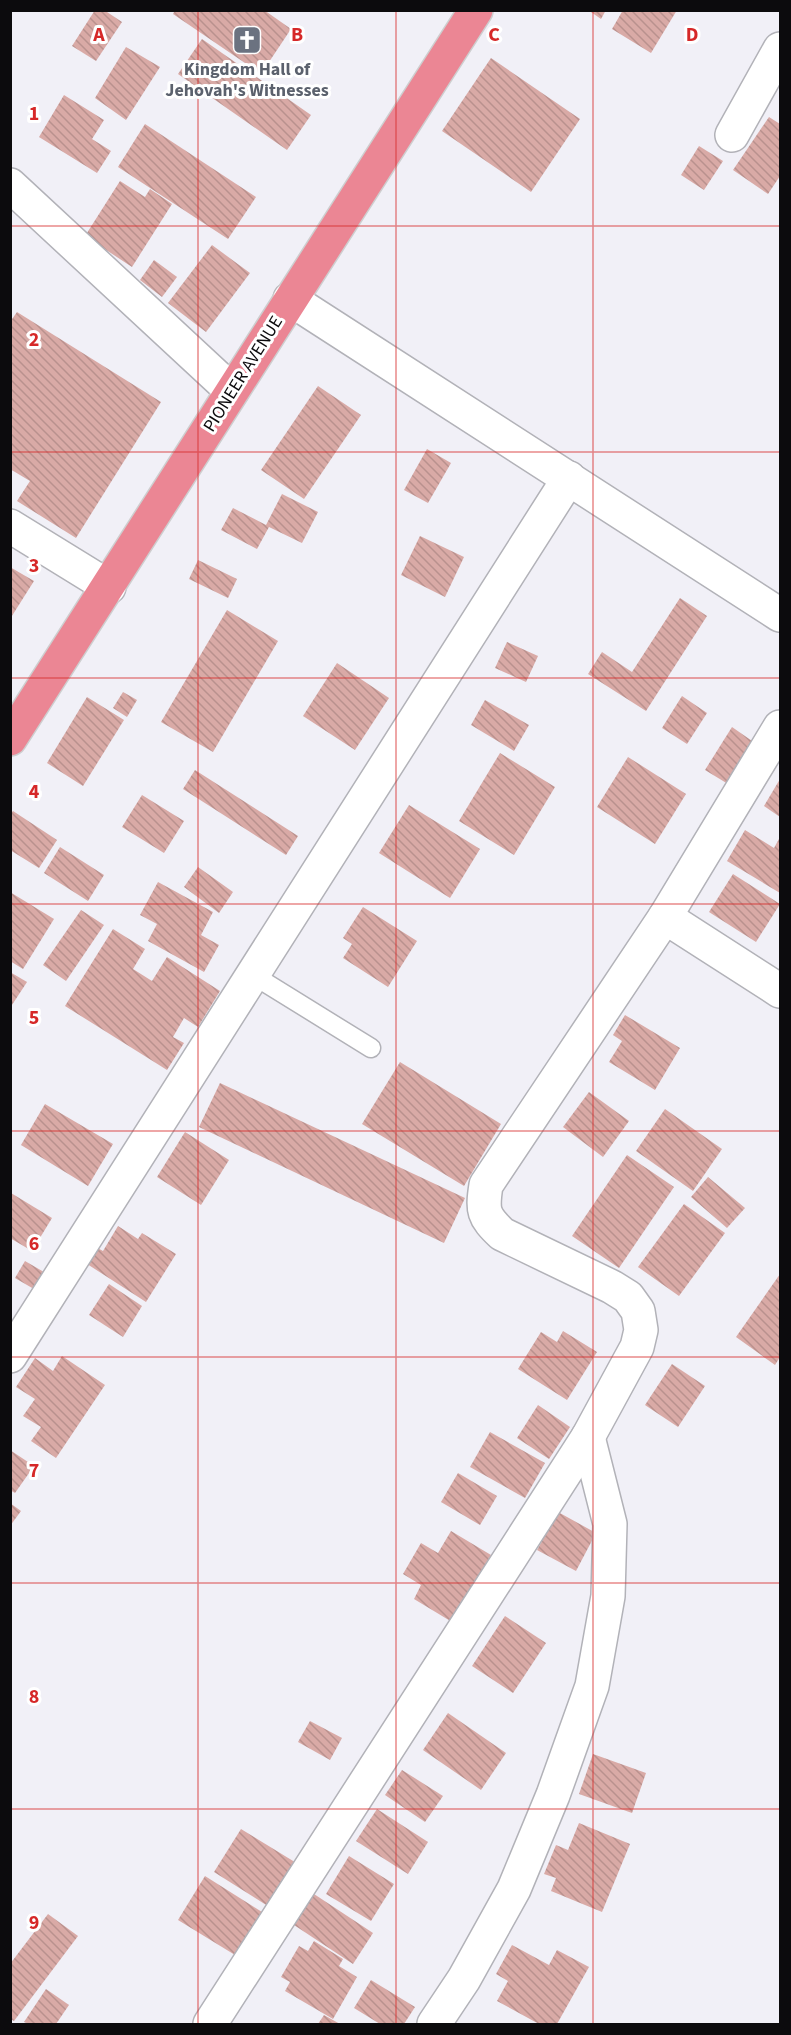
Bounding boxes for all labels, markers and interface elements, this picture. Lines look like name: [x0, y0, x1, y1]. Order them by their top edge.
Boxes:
text: A: [92, 21, 105, 49]
text: B: [291, 21, 303, 49]
text: C: [488, 21, 500, 49]
text: D: [686, 21, 698, 49]
church icon: Kingdom Hall of Jehovah's Witnesses: [231, 24, 263, 56]
place label: Kingdom Hall of Jehovah's Witnesses: [165, 57, 329, 103]
text: 1: [29, 100, 39, 128]
street label: PIONEER AVENUE: [197, 311, 289, 437]
text: 2: [29, 326, 39, 354]
text: 3: [29, 552, 39, 580]
text: 4: [29, 778, 40, 806]
text: 5: [29, 1004, 39, 1032]
text: 6: [29, 1230, 39, 1258]
text: 7: [29, 1457, 39, 1485]
text: 8: [29, 1683, 39, 1711]
text: 9: [29, 1909, 39, 1937]

